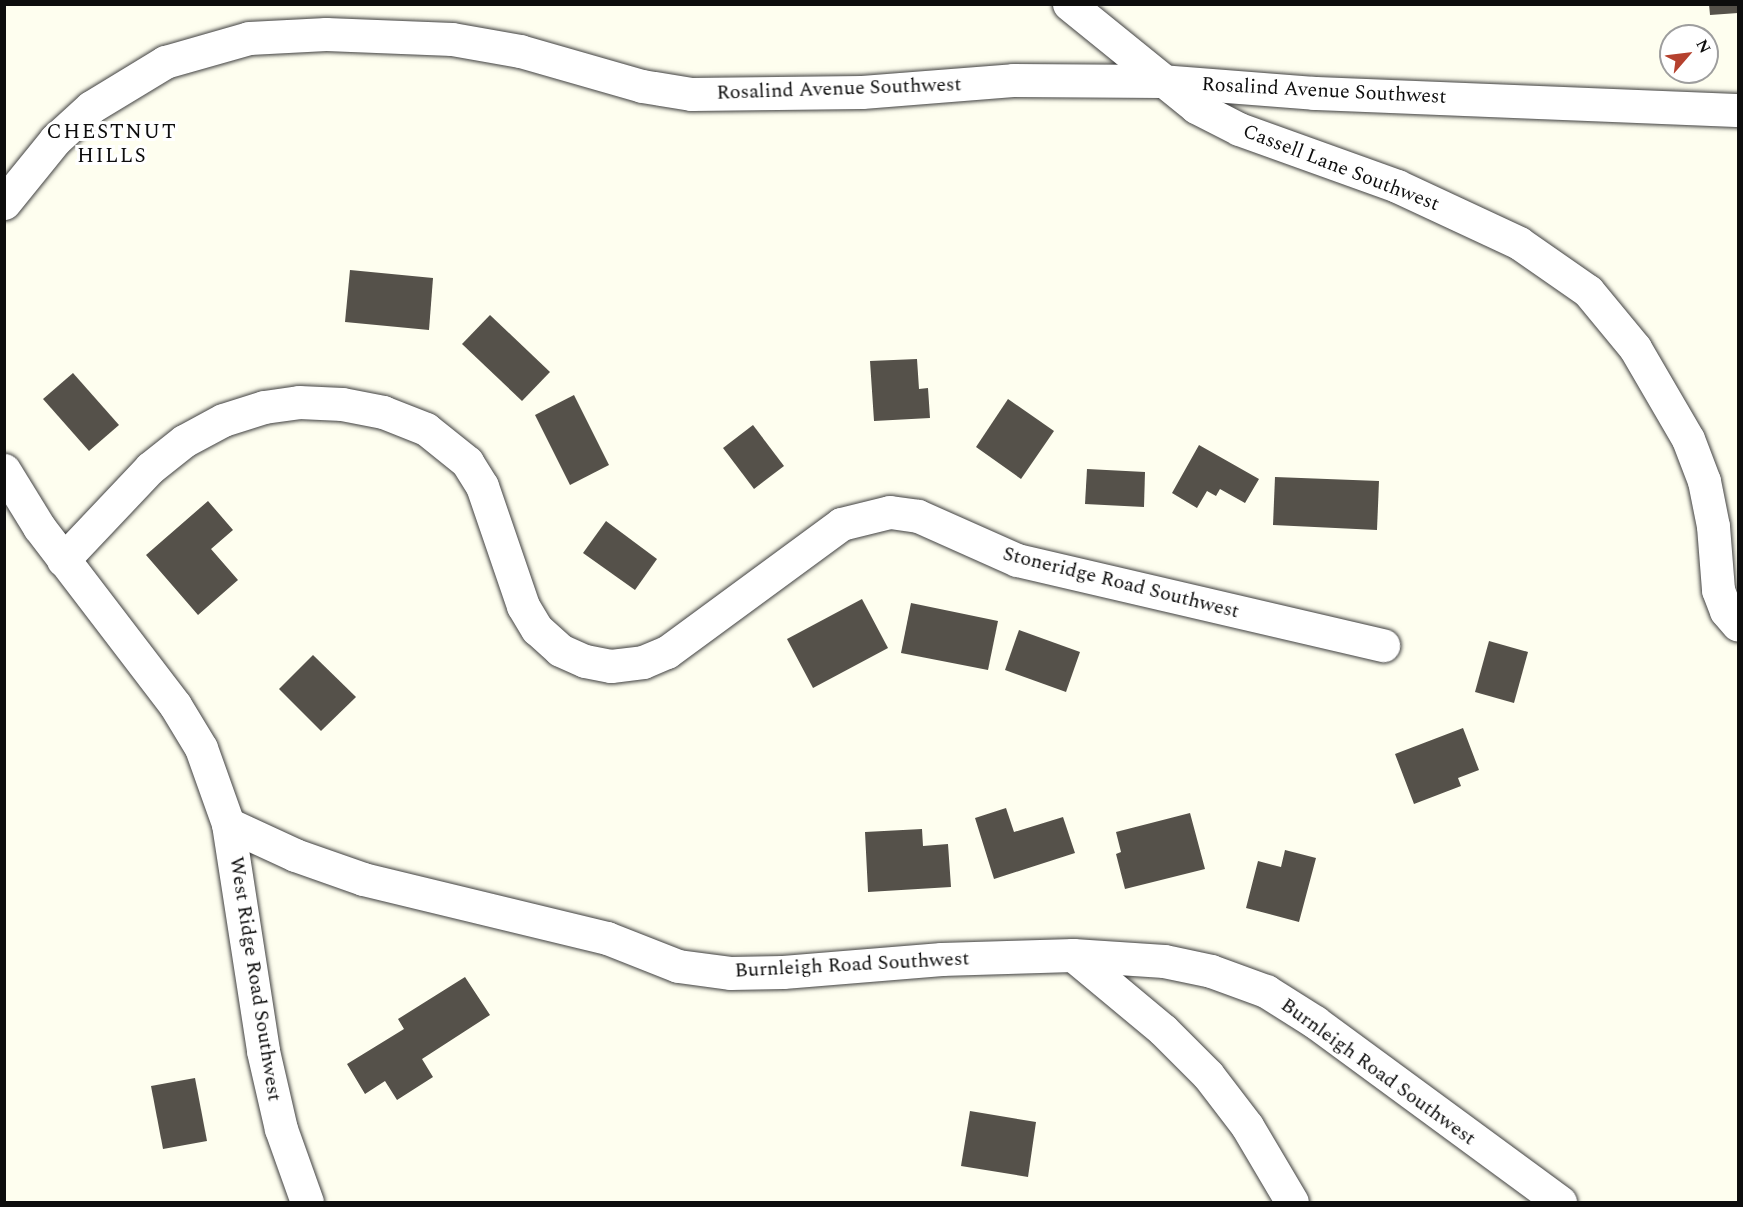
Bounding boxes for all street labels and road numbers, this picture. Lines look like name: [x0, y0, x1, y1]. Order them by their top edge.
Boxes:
street label: Rosalind Avenue Southwest: [716, 73, 962, 105]
street label: Rosalind Avenue Southwest: [1201, 73, 1447, 109]
street label: Cassell Lane Southwest: [1239, 119, 1443, 217]
street label: Stoneridge Road Southwest: [1000, 542, 1242, 624]
street label: West Ridge Road Southwest: [224, 855, 286, 1103]
street label: Burnleigh Road Southwest: [734, 947, 970, 983]
street label: Burnleigh Road Southwest: [1276, 993, 1480, 1151]

